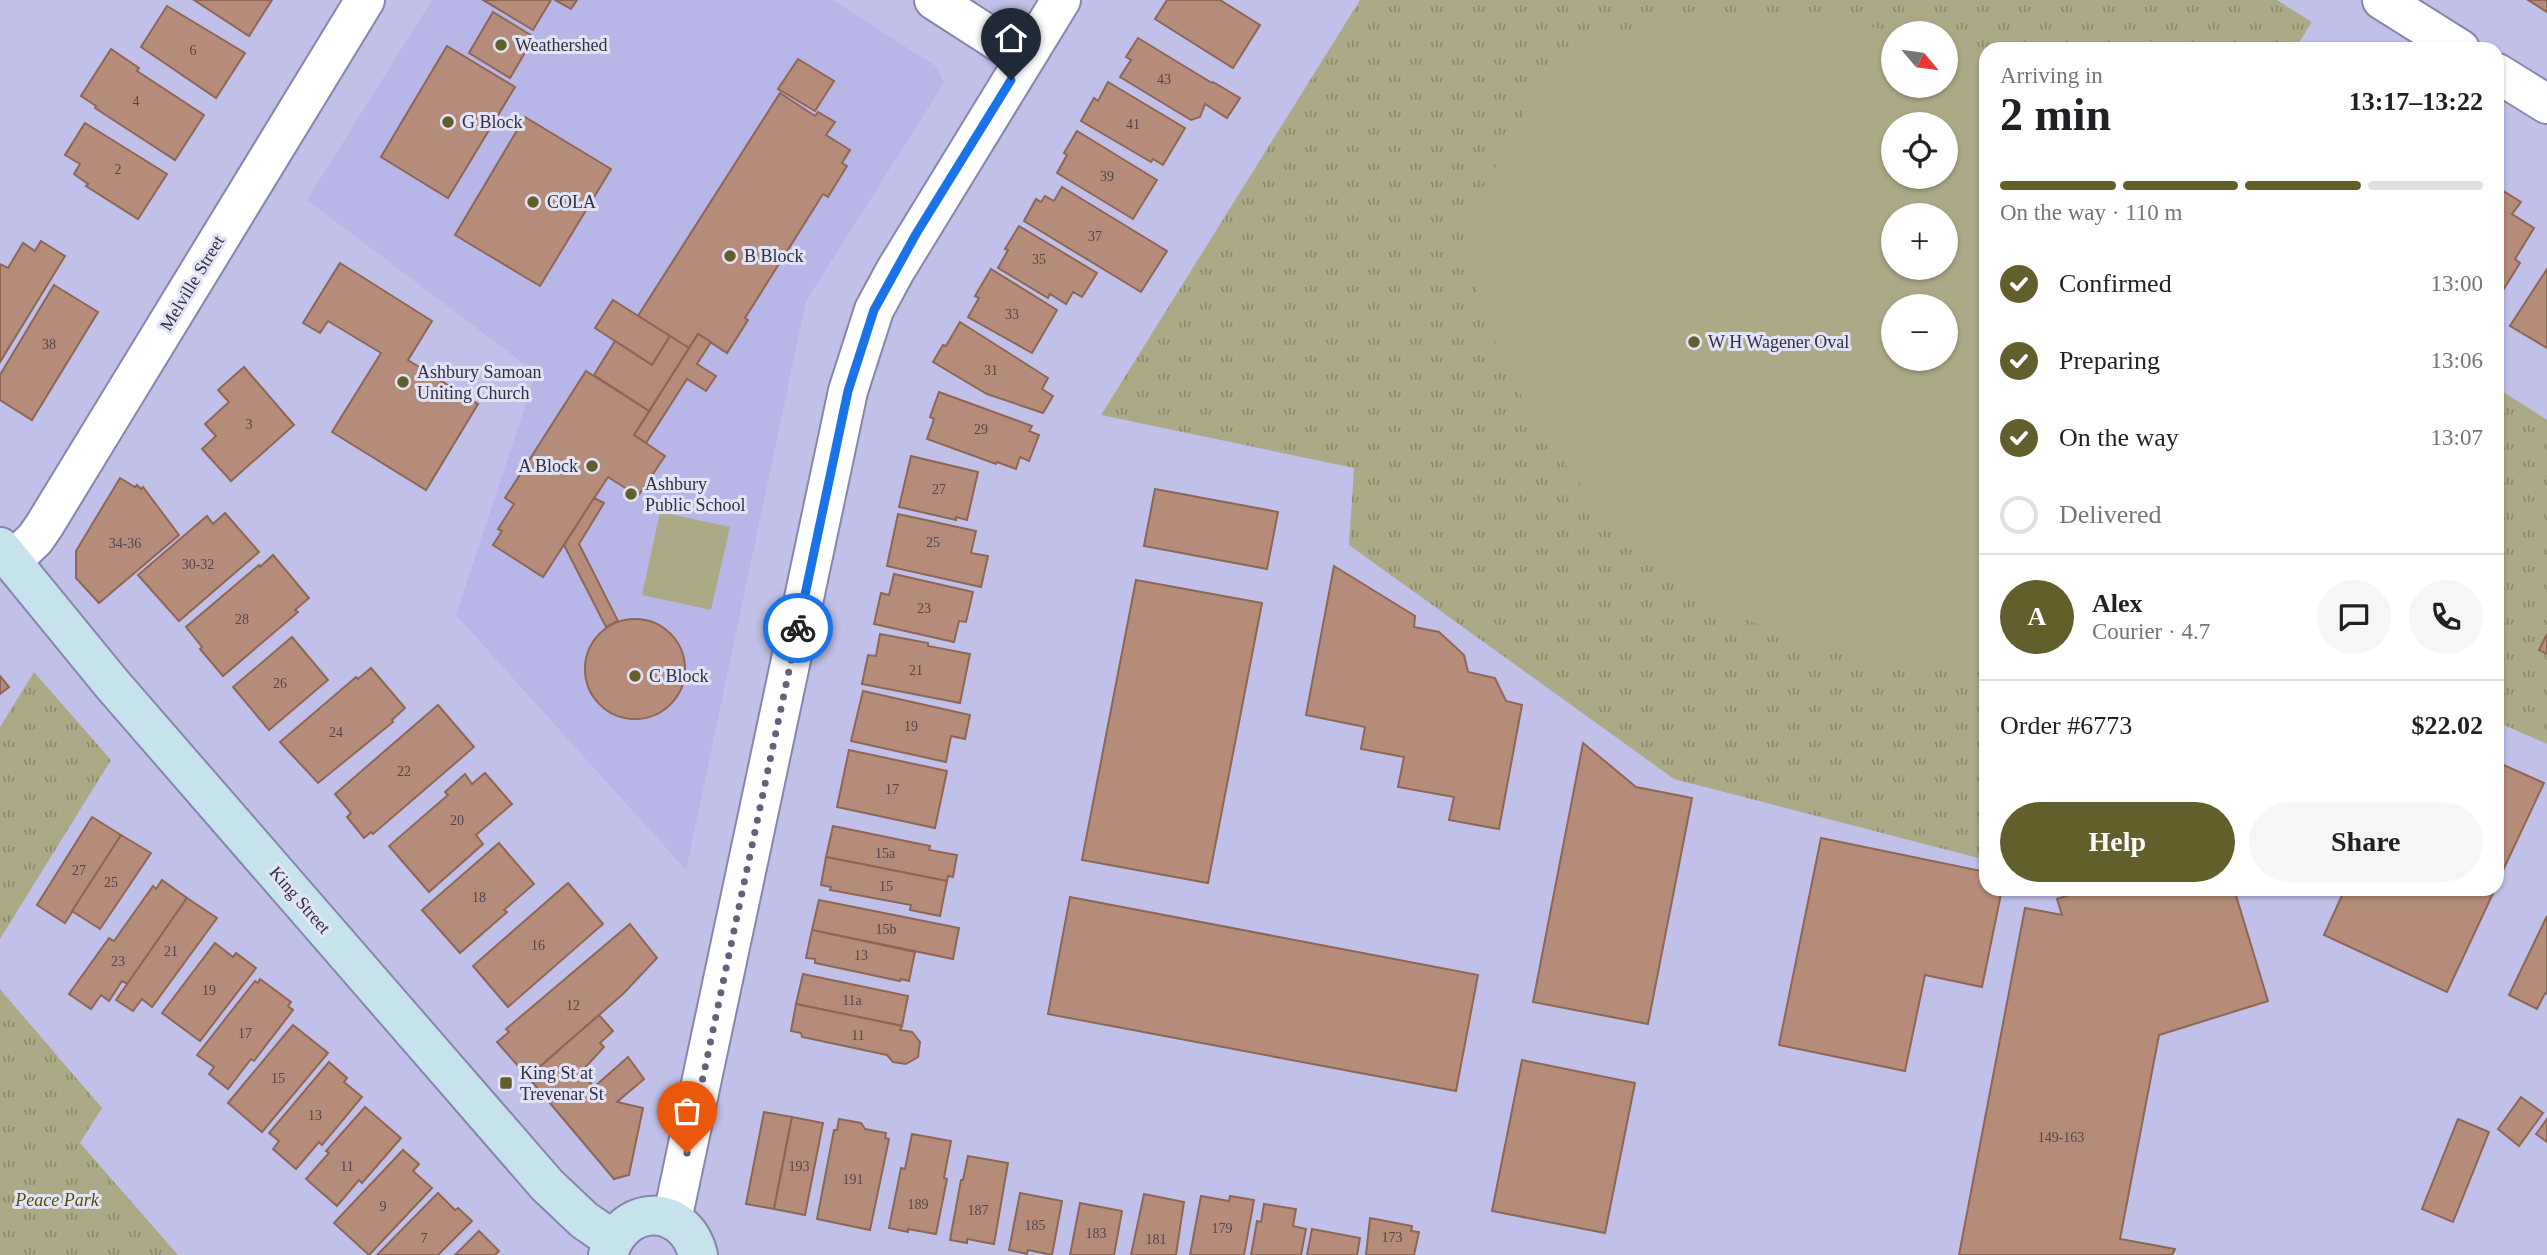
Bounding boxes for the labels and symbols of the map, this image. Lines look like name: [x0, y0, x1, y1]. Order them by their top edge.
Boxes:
pin: [981, 8, 1041, 80]
north arrow: [1881, 21, 1958, 98]
place label: Weathershed: [515, 35, 608, 55]
marker: Weathershed: [493, 37, 509, 53]
house number: 6: [190, 43, 197, 58]
house number: 43: [1157, 72, 1171, 87]
house number: 4: [133, 94, 140, 109]
place label: G Block: [462, 112, 523, 132]
marker: G Block: [440, 114, 456, 130]
house number: 41: [1126, 117, 1140, 132]
house number: 2: [115, 162, 122, 177]
house number: 39: [1100, 169, 1114, 184]
place label: COLA: [547, 192, 596, 212]
marker: COLA: [525, 194, 541, 210]
house number: 37: [1088, 229, 1102, 244]
street label: Melville Street: [156, 232, 228, 334]
place label: B Block: [744, 246, 804, 266]
marker: B Block: [722, 248, 738, 264]
house number: 35: [1032, 252, 1046, 267]
house number: 33: [1005, 307, 1019, 322]
place label: W H Wagener Oval: [1708, 332, 1849, 352]
marker: W H Wagener Oval: [1686, 334, 1702, 350]
house number: 38: [42, 337, 56, 352]
place label: Ashbury Samoan Uniting Church: [417, 362, 542, 403]
house number: 31: [984, 363, 998, 378]
marker: Ashbury Samoan Uniting Church: [395, 374, 411, 390]
house number: 3: [246, 417, 253, 432]
house number: 29: [974, 422, 988, 437]
place label: A Block: [518, 456, 578, 476]
marker: A Block: [584, 458, 600, 474]
place label: Ashbury Public School: [645, 474, 746, 515]
house number: 27: [932, 482, 946, 497]
marker: Ashbury Public School: [623, 486, 639, 502]
house number: 25: [926, 535, 940, 550]
house number: 34-36: [109, 536, 141, 551]
house number: 30-32: [182, 557, 214, 572]
courier: [763, 593, 833, 663]
house number: 23: [917, 601, 931, 616]
house number: 28: [235, 612, 249, 627]
house number: 21: [909, 663, 923, 678]
place label: C Block: [649, 666, 709, 686]
marker: C Block: [627, 668, 643, 684]
house number: 26: [273, 676, 287, 691]
house number: 19: [904, 719, 918, 734]
house number: 24: [329, 725, 343, 740]
house number: 22: [397, 764, 411, 779]
house number: 17: [885, 782, 899, 797]
house number: 20: [450, 813, 464, 828]
house number: 15a: [875, 846, 896, 861]
street label: King Street: [265, 862, 335, 938]
house number: 27: [72, 863, 86, 878]
house number: 25: [104, 875, 118, 890]
house number: 15: [879, 879, 893, 894]
house number: 18: [472, 890, 486, 905]
house number: 15b: [876, 922, 897, 937]
house number: 16: [531, 938, 545, 953]
house number: 21: [164, 944, 178, 959]
house number: 13: [854, 948, 868, 963]
house number: 23: [111, 954, 125, 969]
house number: 19: [202, 983, 216, 998]
house number: 11a: [842, 993, 863, 1008]
house number: 12: [566, 998, 580, 1013]
house number: 17: [238, 1026, 252, 1041]
house number: 11: [851, 1028, 865, 1043]
place label: King St at Trevenar St: [520, 1063, 604, 1104]
house number: 15: [271, 1071, 285, 1086]
marker: King St at Trevenar St: [498, 1075, 514, 1091]
pin: [657, 1081, 717, 1153]
house number: 13: [308, 1108, 322, 1123]
house number: 149-163: [2038, 1130, 2084, 1145]
house number: 11: [340, 1159, 354, 1174]
house number: 193: [789, 1159, 810, 1174]
house number: 191: [843, 1172, 864, 1187]
park label: Peace Park: [14, 1190, 100, 1210]
house number: 189: [908, 1197, 929, 1212]
house number: 9: [380, 1199, 387, 1214]
house number: 187: [968, 1203, 989, 1218]
house number: 185: [1025, 1218, 1046, 1233]
house number: 179: [1212, 1221, 1233, 1236]
house number: 183: [1086, 1226, 1107, 1241]
house number: 173: [1382, 1230, 1403, 1245]
house number: 7: [421, 1231, 428, 1246]
house number: 181: [1146, 1232, 1167, 1247]

